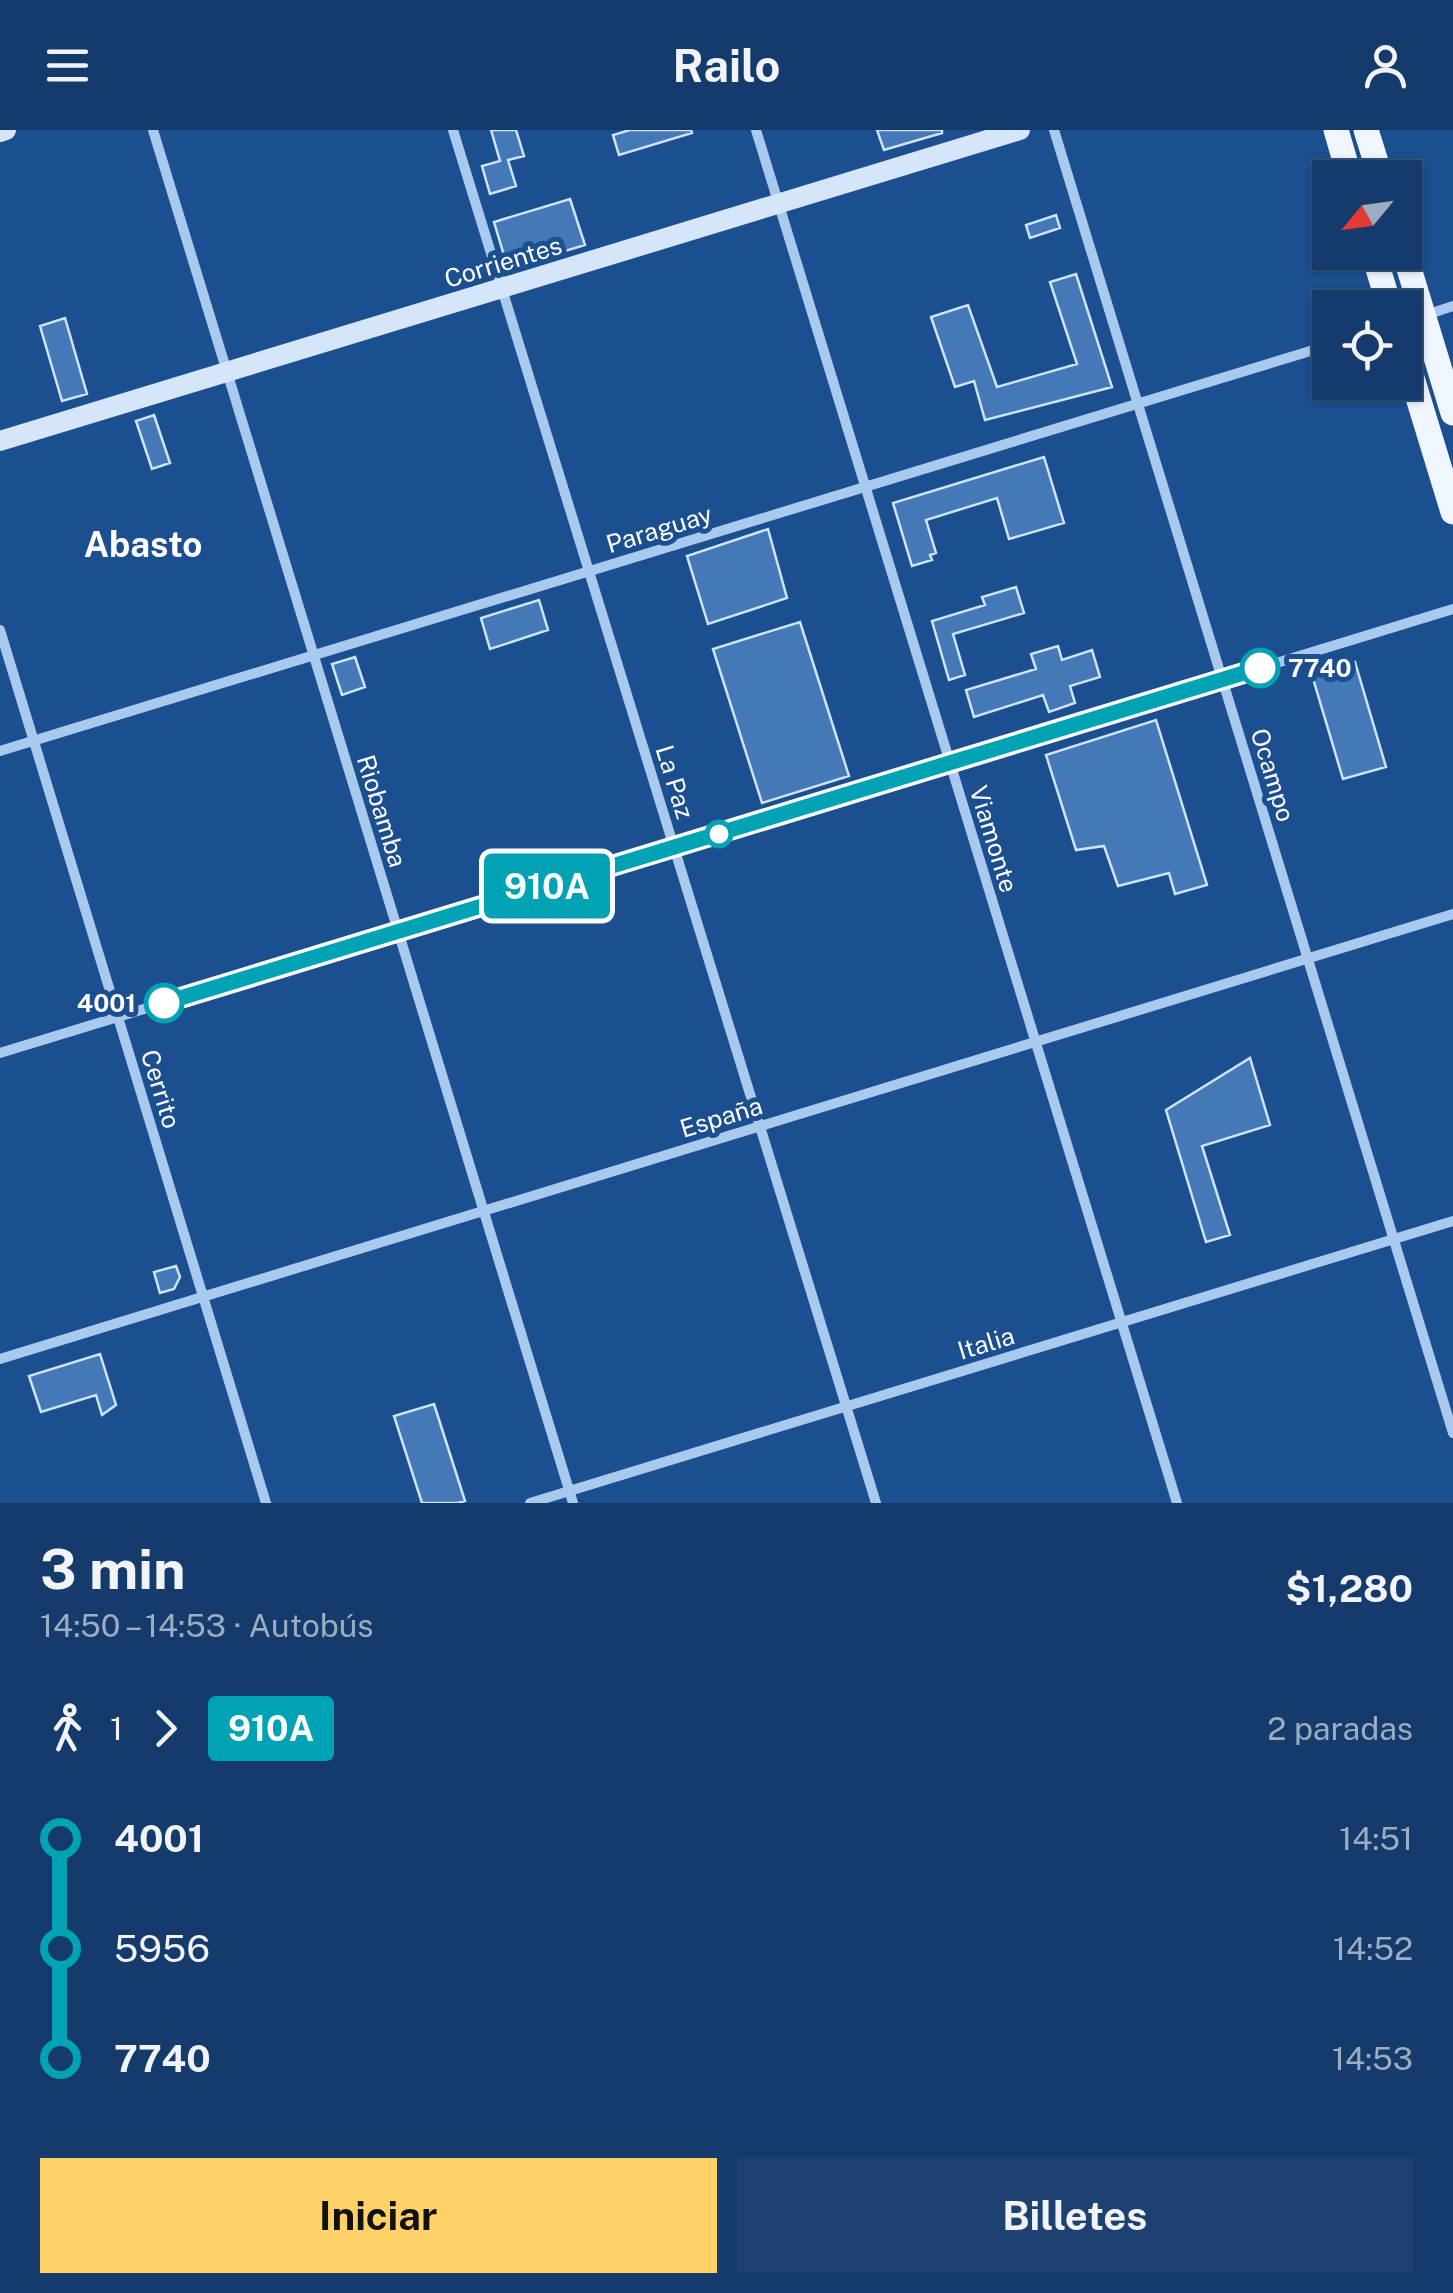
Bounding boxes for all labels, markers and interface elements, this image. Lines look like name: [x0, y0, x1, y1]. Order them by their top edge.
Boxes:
icon: menu: [40, 38, 95, 93]
icon: person: [1358, 38, 1413, 93]
text: Railo: [673, 39, 780, 92]
north arrow: [1312, 160, 1422, 270]
map controls: [1312, 160, 1422, 400]
street label: Corrientes: [441, 230, 565, 294]
button: locate: [1312, 290, 1422, 400]
street label: Paraguay: [602, 499, 716, 559]
district label: Abasto: [84, 524, 202, 565]
marker: 7740: [1241, 649, 1279, 687]
place label: 7740: [1288, 653, 1352, 683]
street label: Ocampo: [1245, 725, 1301, 825]
street label: La Paz: [650, 742, 700, 822]
street label: Riobamba: [351, 751, 413, 871]
street label: Viamonte: [964, 782, 1024, 896]
unlabelled marker: [706, 821, 732, 847]
line badge: 910A: [477, 854, 617, 918]
text: 910A: [504, 866, 590, 907]
marker: 4001: [145, 984, 183, 1022]
place label: 4001: [77, 988, 136, 1018]
street label: Cerrito: [135, 1046, 187, 1132]
street label: España: [676, 1090, 766, 1144]
street label: Italia: [954, 1320, 1018, 1366]
text: 3 min: [40, 1537, 186, 1601]
text: $1,280: [1286, 1566, 1413, 1611]
text: 14:50 – 14:53 · Autobús: [40, 1607, 374, 1644]
icon: walk: [40, 1701, 95, 1756]
icon: forward: [138, 1701, 193, 1756]
text: 910A: [228, 1708, 314, 1749]
text: 1: [110, 1710, 123, 1747]
text: 2 paradas: [1267, 1710, 1413, 1747]
text: 4001: [114, 1816, 204, 1861]
text: 14:51: [1339, 1820, 1413, 1857]
text: 5956: [114, 1926, 210, 1971]
text: 14:52: [1333, 1930, 1413, 1967]
text: 7740: [114, 2036, 211, 2081]
text: 14:53: [1332, 2040, 1413, 2077]
button: Iniciar: [40, 2158, 717, 2273]
button: Billetes: [737, 2158, 1413, 2273]

